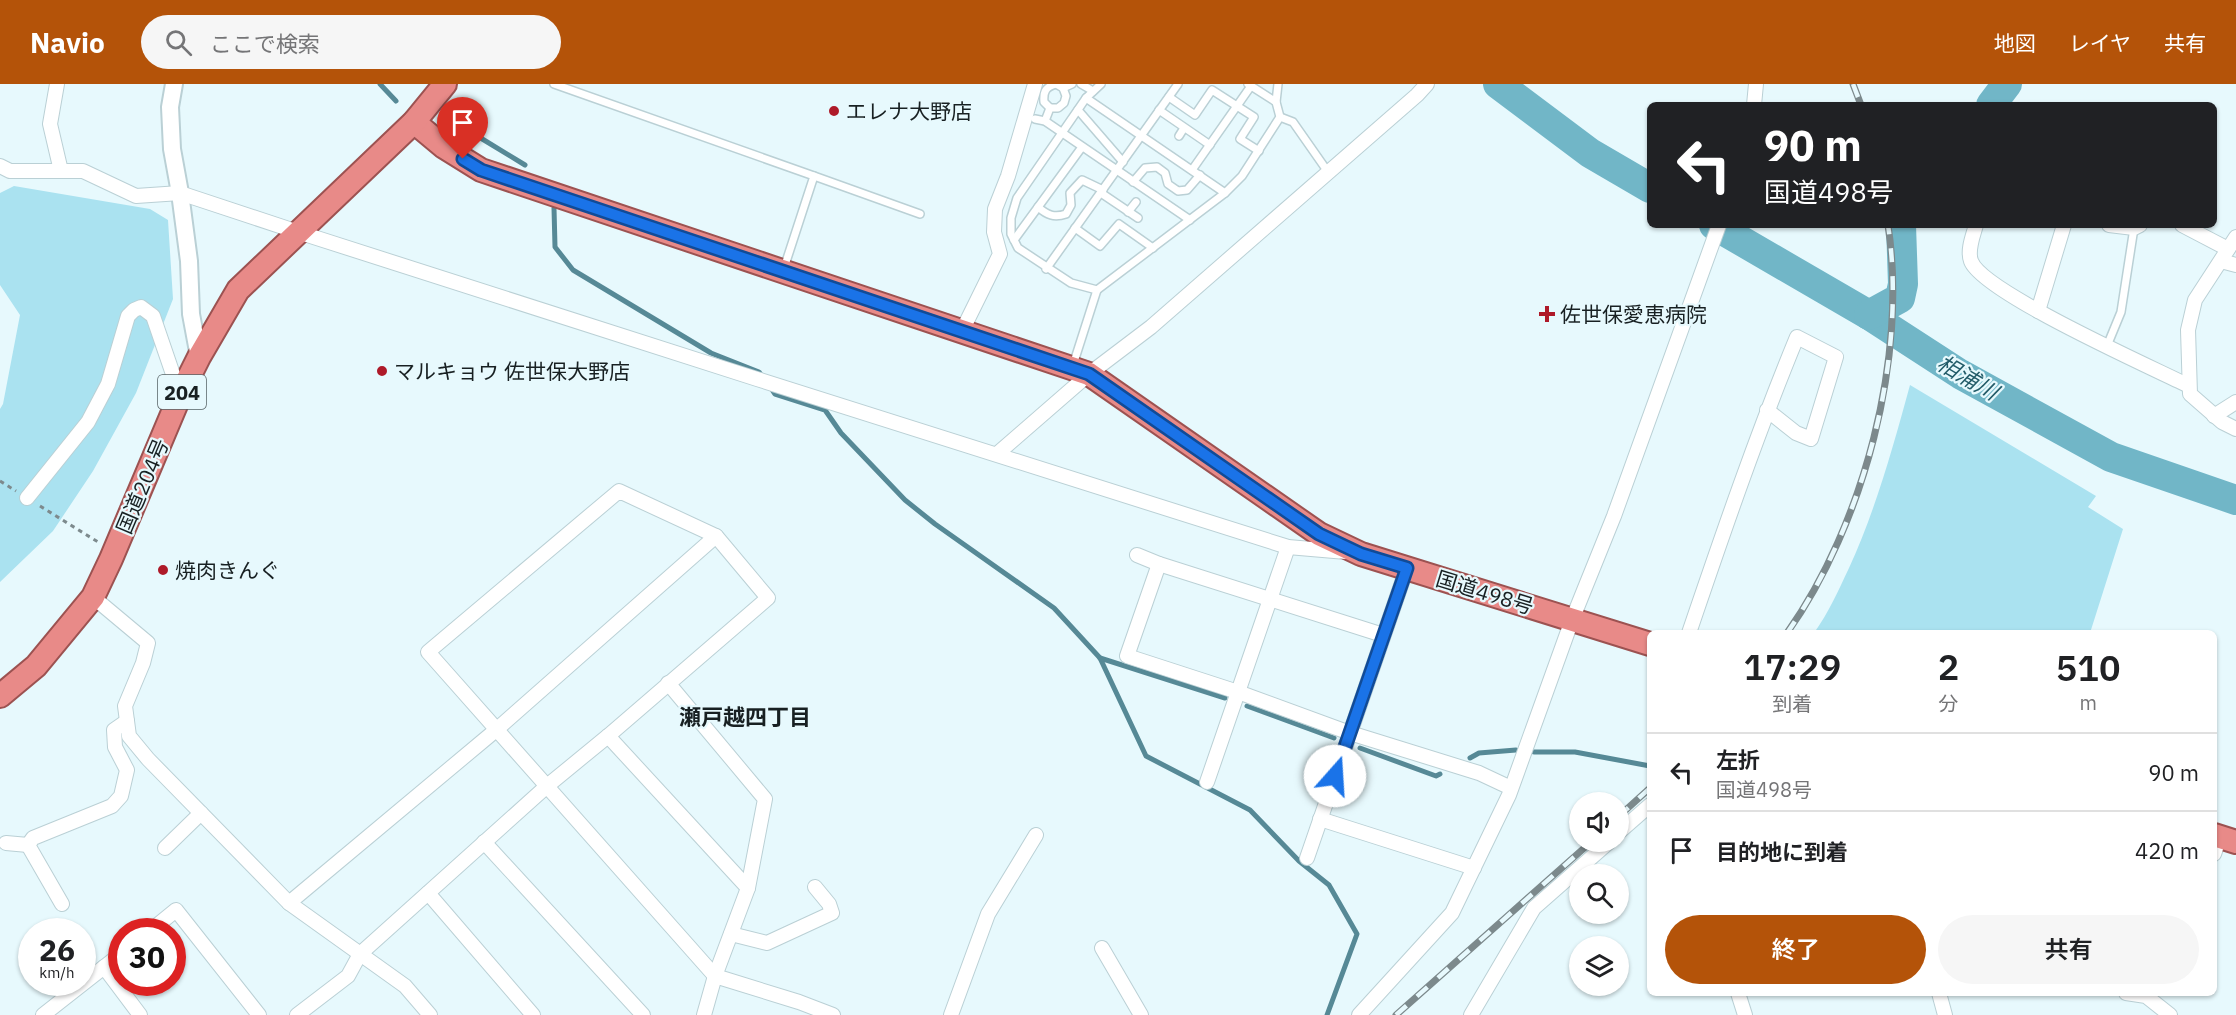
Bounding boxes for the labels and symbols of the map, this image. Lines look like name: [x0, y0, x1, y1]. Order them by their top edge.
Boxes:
pin: [437, 97, 488, 159]
place label: エレナ大野店: [846, 97, 972, 125]
marker: エレナ大野店: [827, 104, 841, 118]
place label: 佐世保愛恵病院: [1560, 300, 1707, 328]
marker: 佐世保愛恵病院: [1538, 305, 1556, 323]
water label: 相浦川: [1932, 348, 2006, 407]
place label: マルキョウ 佐世保大野店: [394, 357, 630, 385]
marker: マルキョウ 佐世保大野店: [375, 364, 389, 378]
road number: 204: [158, 375, 206, 409]
street label: 国道204号: [109, 434, 175, 538]
place label: 焼肉きんぐ: [175, 556, 280, 584]
marker: 焼肉きんぐ: [156, 563, 170, 577]
street label: 国道498号: [1433, 564, 1537, 620]
district label: 瀬戸越四丁目: [679, 702, 811, 731]
position arrow: [1303, 744, 1367, 808]
speed limit sign: 30: [108, 918, 186, 996]

